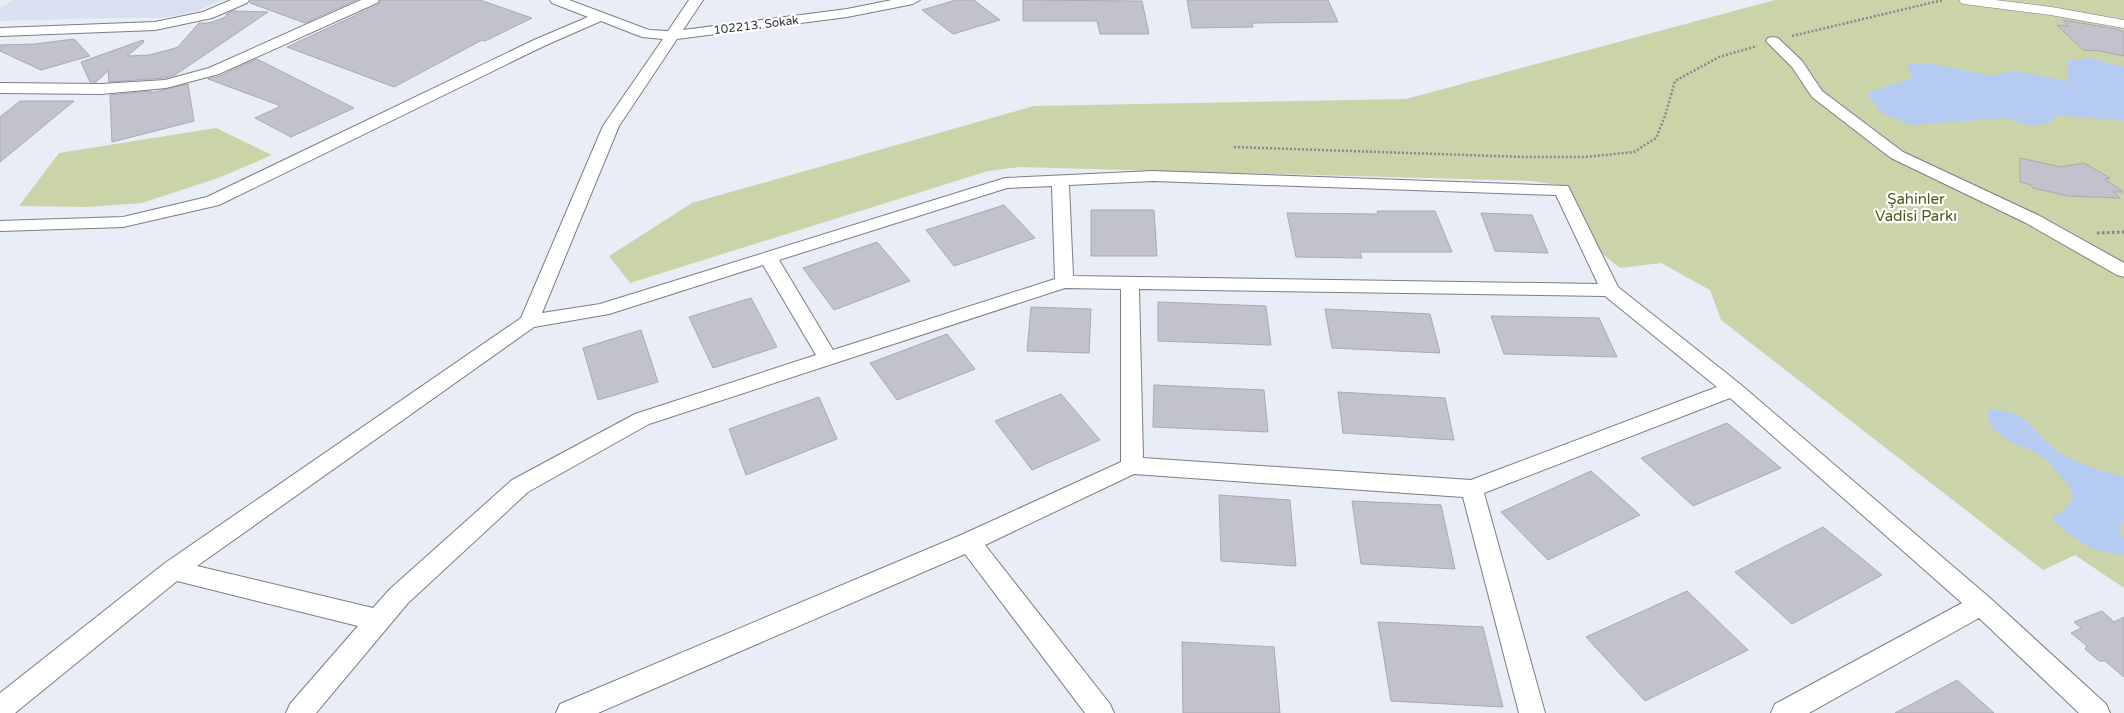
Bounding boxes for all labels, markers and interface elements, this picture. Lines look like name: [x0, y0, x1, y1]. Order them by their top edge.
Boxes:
street label: 102213. Sokak: [713, 13, 800, 37]
park label: Şahinler Vadisi Parkı: [1875, 190, 1957, 225]

